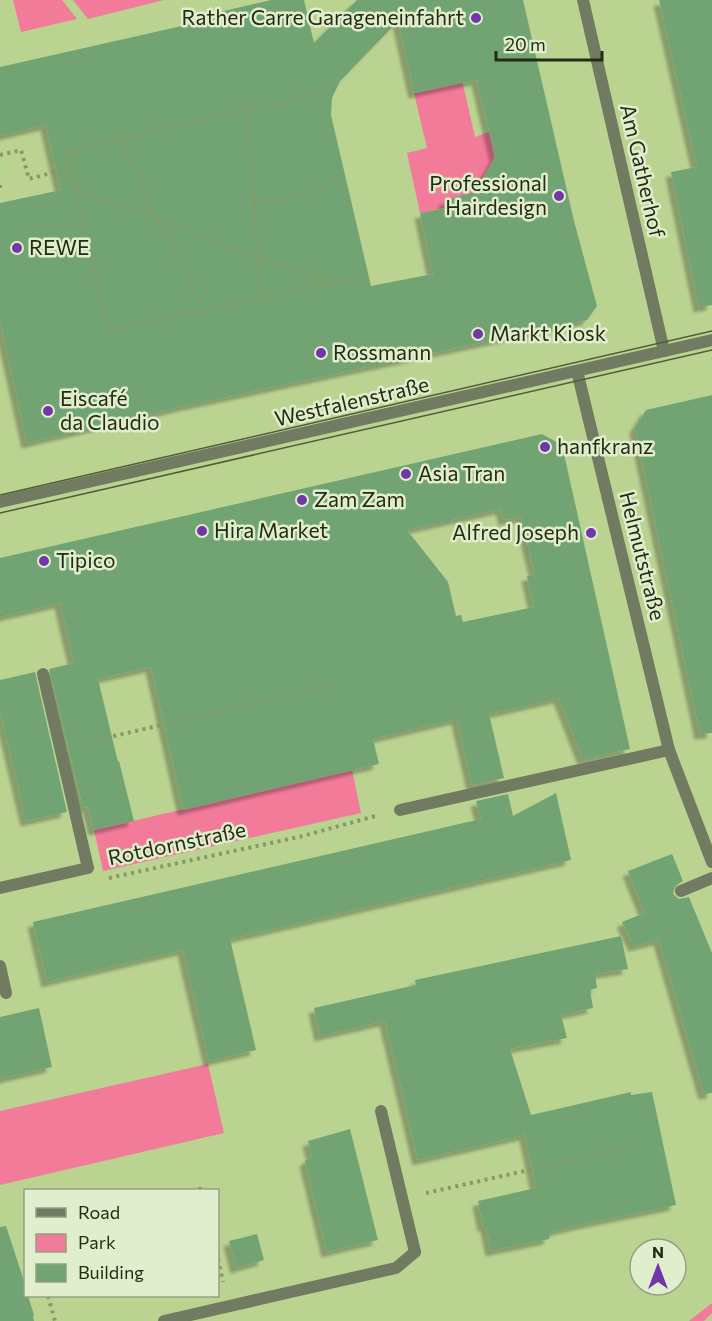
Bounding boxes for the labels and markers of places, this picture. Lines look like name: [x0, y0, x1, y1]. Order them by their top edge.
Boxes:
place label: Rather Carre Garageneinfahrt: [182, 4, 464, 29]
marker: Rather Carre Garageneinfahrt: [469, 11, 483, 25]
place label: Professional Hairdesign: [429, 170, 547, 219]
marker: Professional Hairdesign: [552, 189, 566, 203]
place label: REWE: [29, 234, 89, 259]
marker: REWE: [10, 241, 24, 255]
place label: Markt Kiosk: [490, 320, 606, 345]
marker: Markt Kiosk: [471, 327, 485, 341]
place label: Rossmann: [333, 339, 431, 364]
marker: Rossmann: [314, 346, 328, 360]
place label: Eiscafé da Claudio: [60, 385, 160, 434]
marker: Eiscafé da Claudio: [41, 404, 55, 418]
place label: hanfkranz: [557, 433, 653, 458]
marker: hanfkranz: [538, 440, 552, 454]
place label: Asia Tran: [418, 460, 505, 485]
marker: Asia Tran: [399, 467, 413, 481]
place label: Zam Zam: [314, 486, 405, 511]
marker: Zam Zam: [295, 493, 309, 507]
place label: Hira Market: [214, 517, 328, 542]
place label: Alfred Joseph: [452, 519, 579, 544]
marker: Hira Market: [195, 524, 209, 538]
marker: Alfred Joseph: [584, 526, 598, 540]
place label: Tipico: [56, 547, 116, 572]
marker: Tipico: [37, 554, 51, 568]

